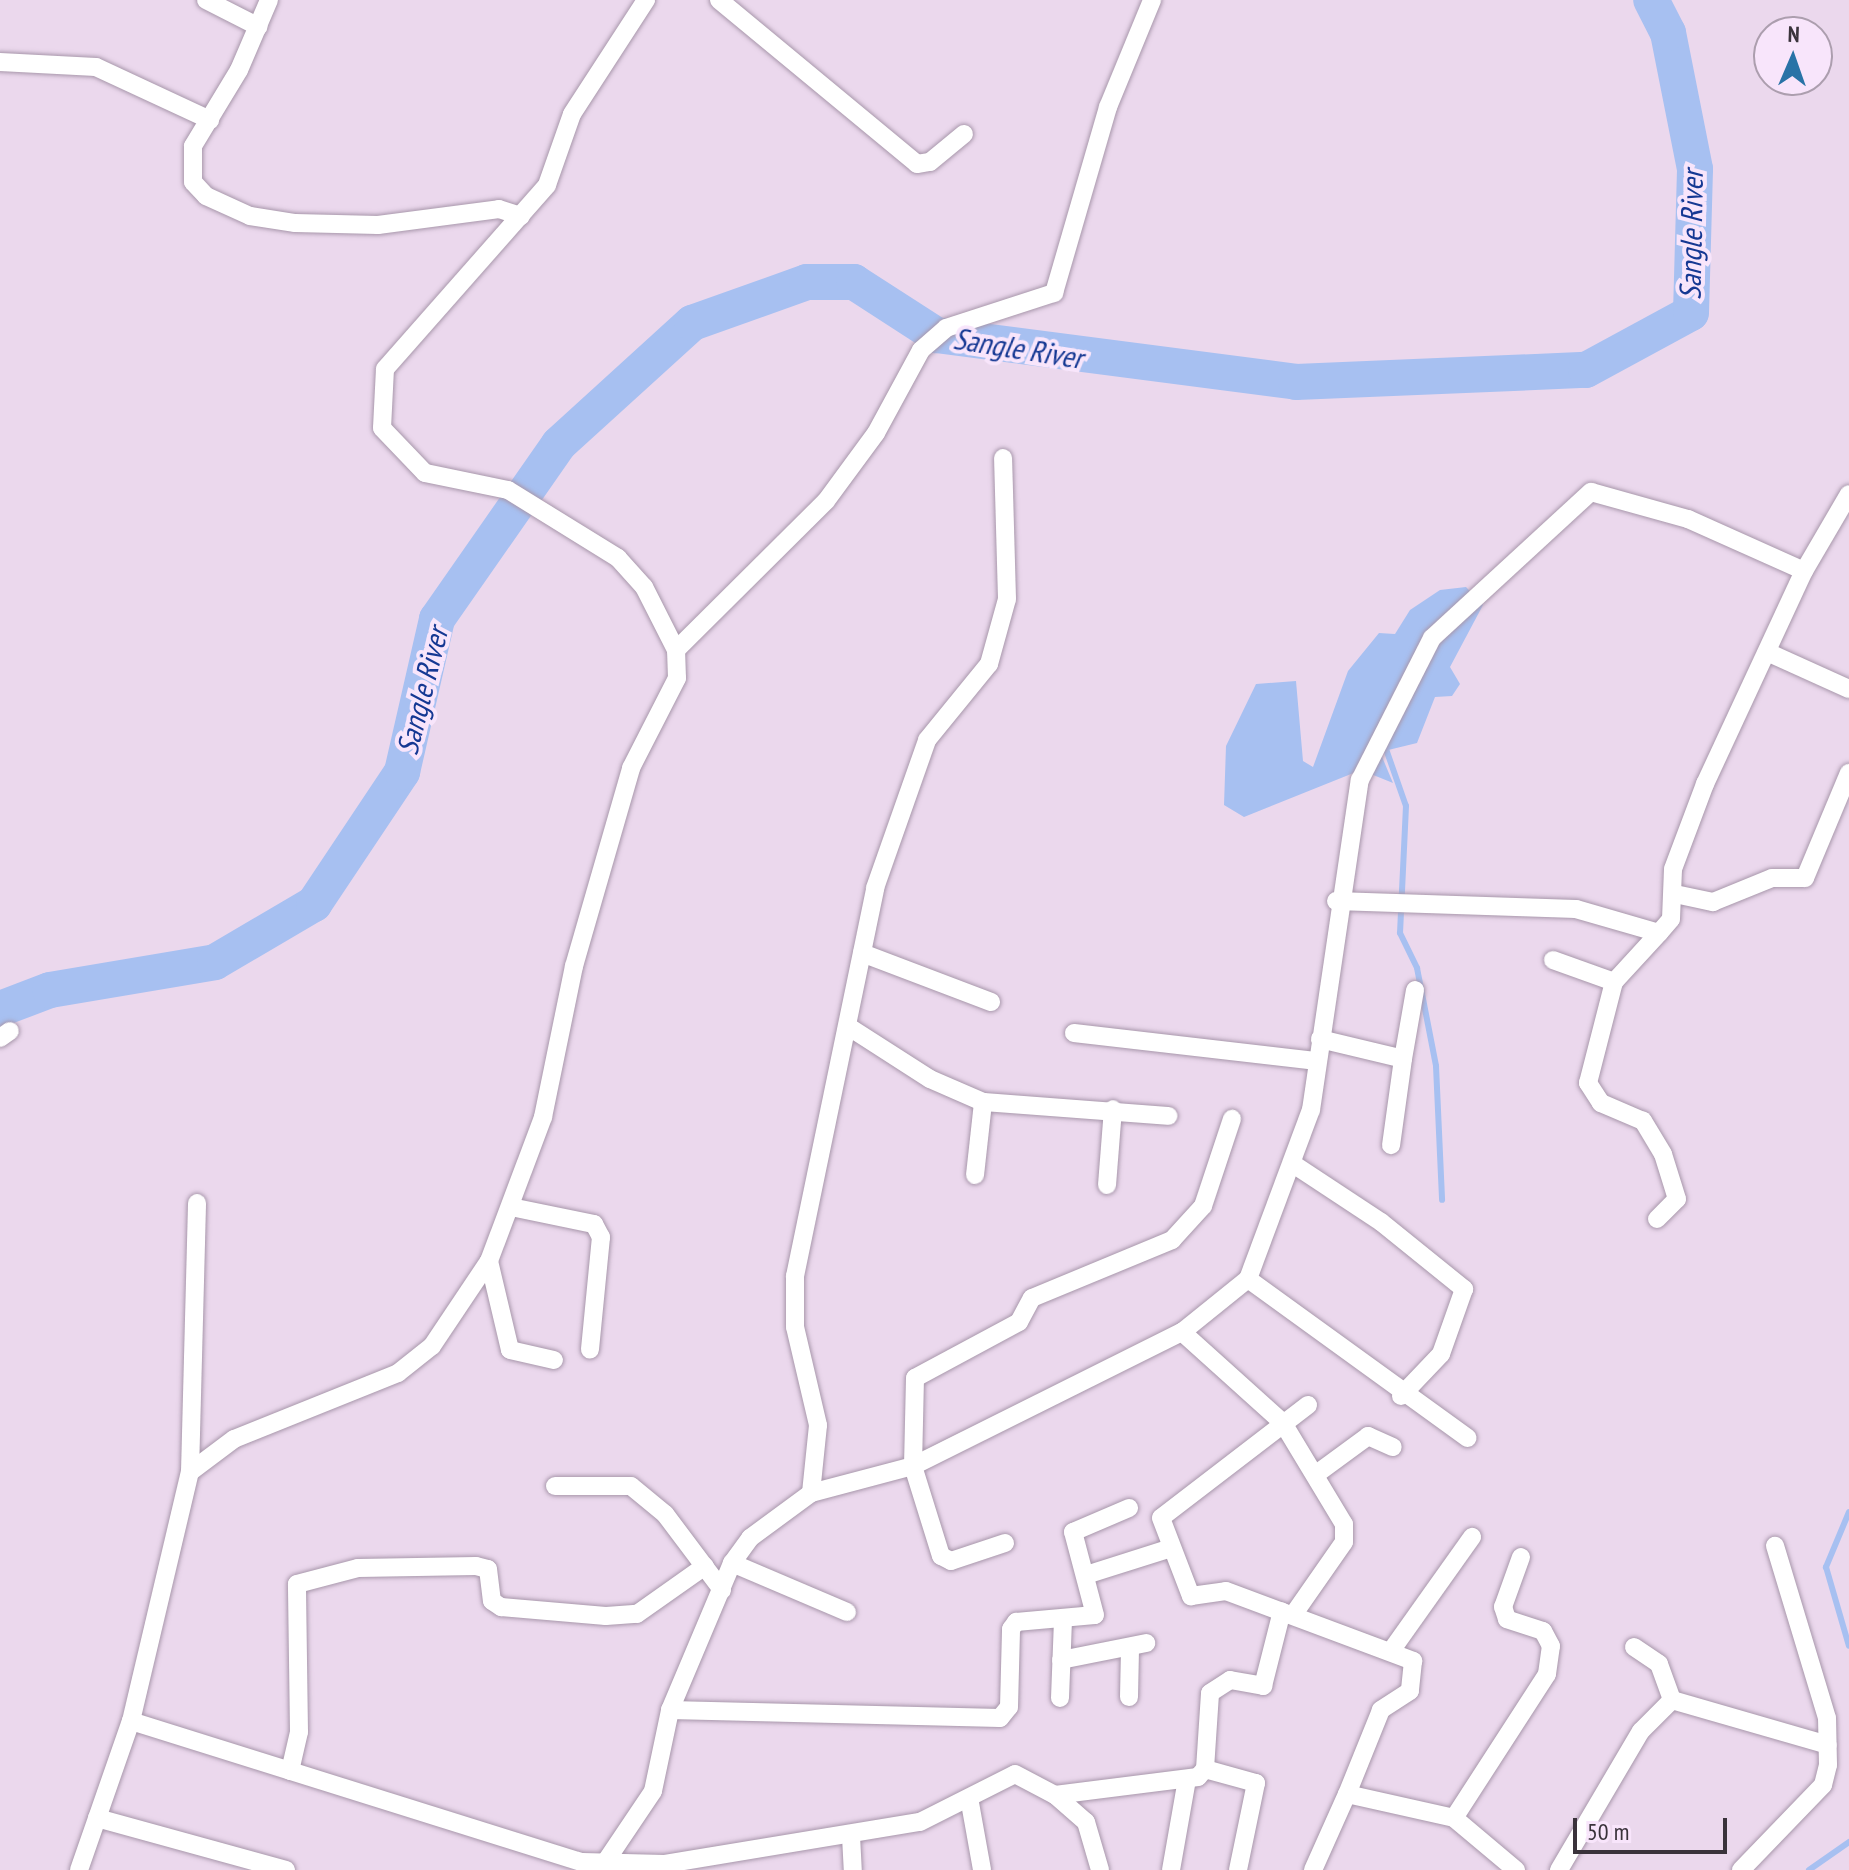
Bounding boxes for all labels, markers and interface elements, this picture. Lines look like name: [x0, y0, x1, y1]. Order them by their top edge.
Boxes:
north arrow: [1753, 16, 1833, 96]
text: N: [1787, 20, 1800, 48]
water label: Sangle River: [1672, 170, 1710, 300]
water label: Sangle River: [951, 320, 1085, 376]
water label: Sangle River: [389, 624, 455, 758]
scale bar: [1577, 1802, 1731, 1852]
text: 50 m: [1587, 1816, 1629, 1847]

